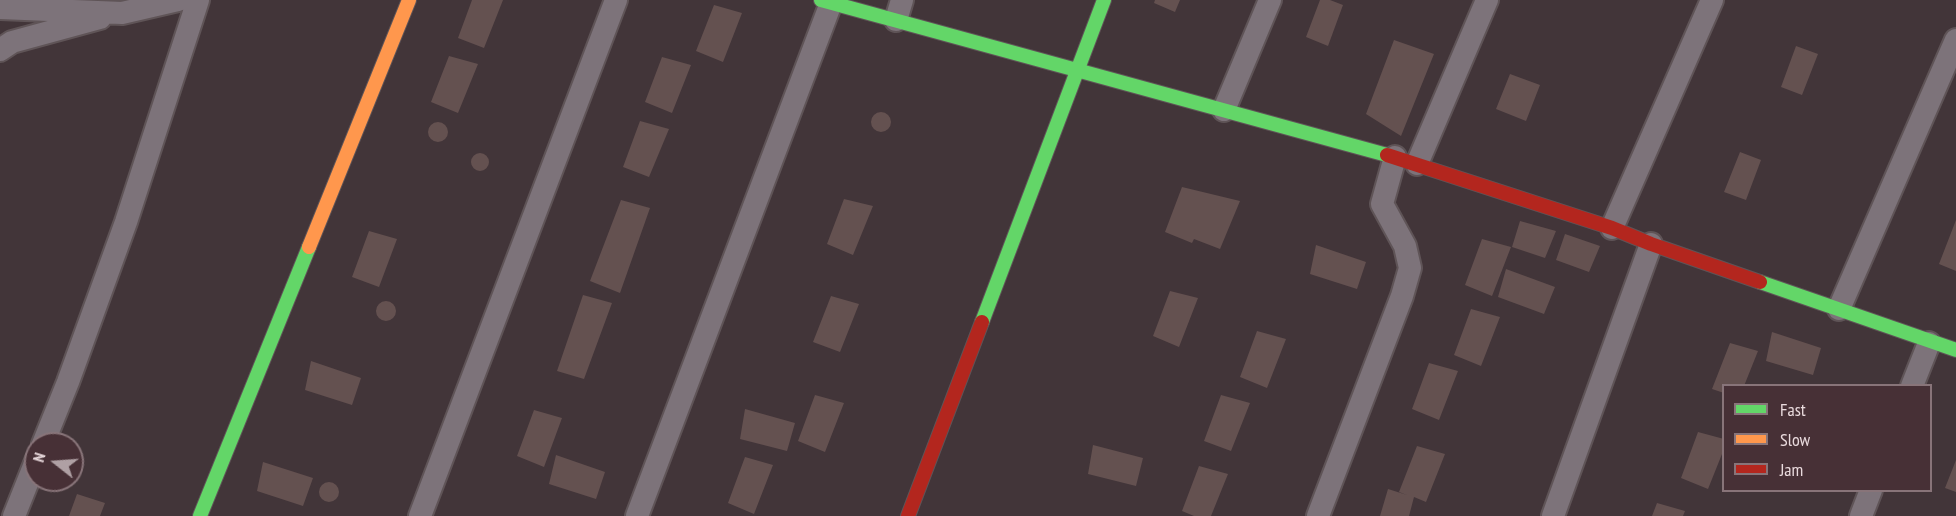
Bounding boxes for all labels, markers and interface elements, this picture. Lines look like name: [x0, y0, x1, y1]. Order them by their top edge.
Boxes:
legend: [1722, 384, 1932, 492]
text: Fast: [1780, 398, 1806, 421]
text: Slow: [1780, 428, 1810, 451]
north arrow: [24, 432, 84, 492]
text: N: [28, 450, 50, 464]
text: Jam: [1780, 458, 1803, 481]

